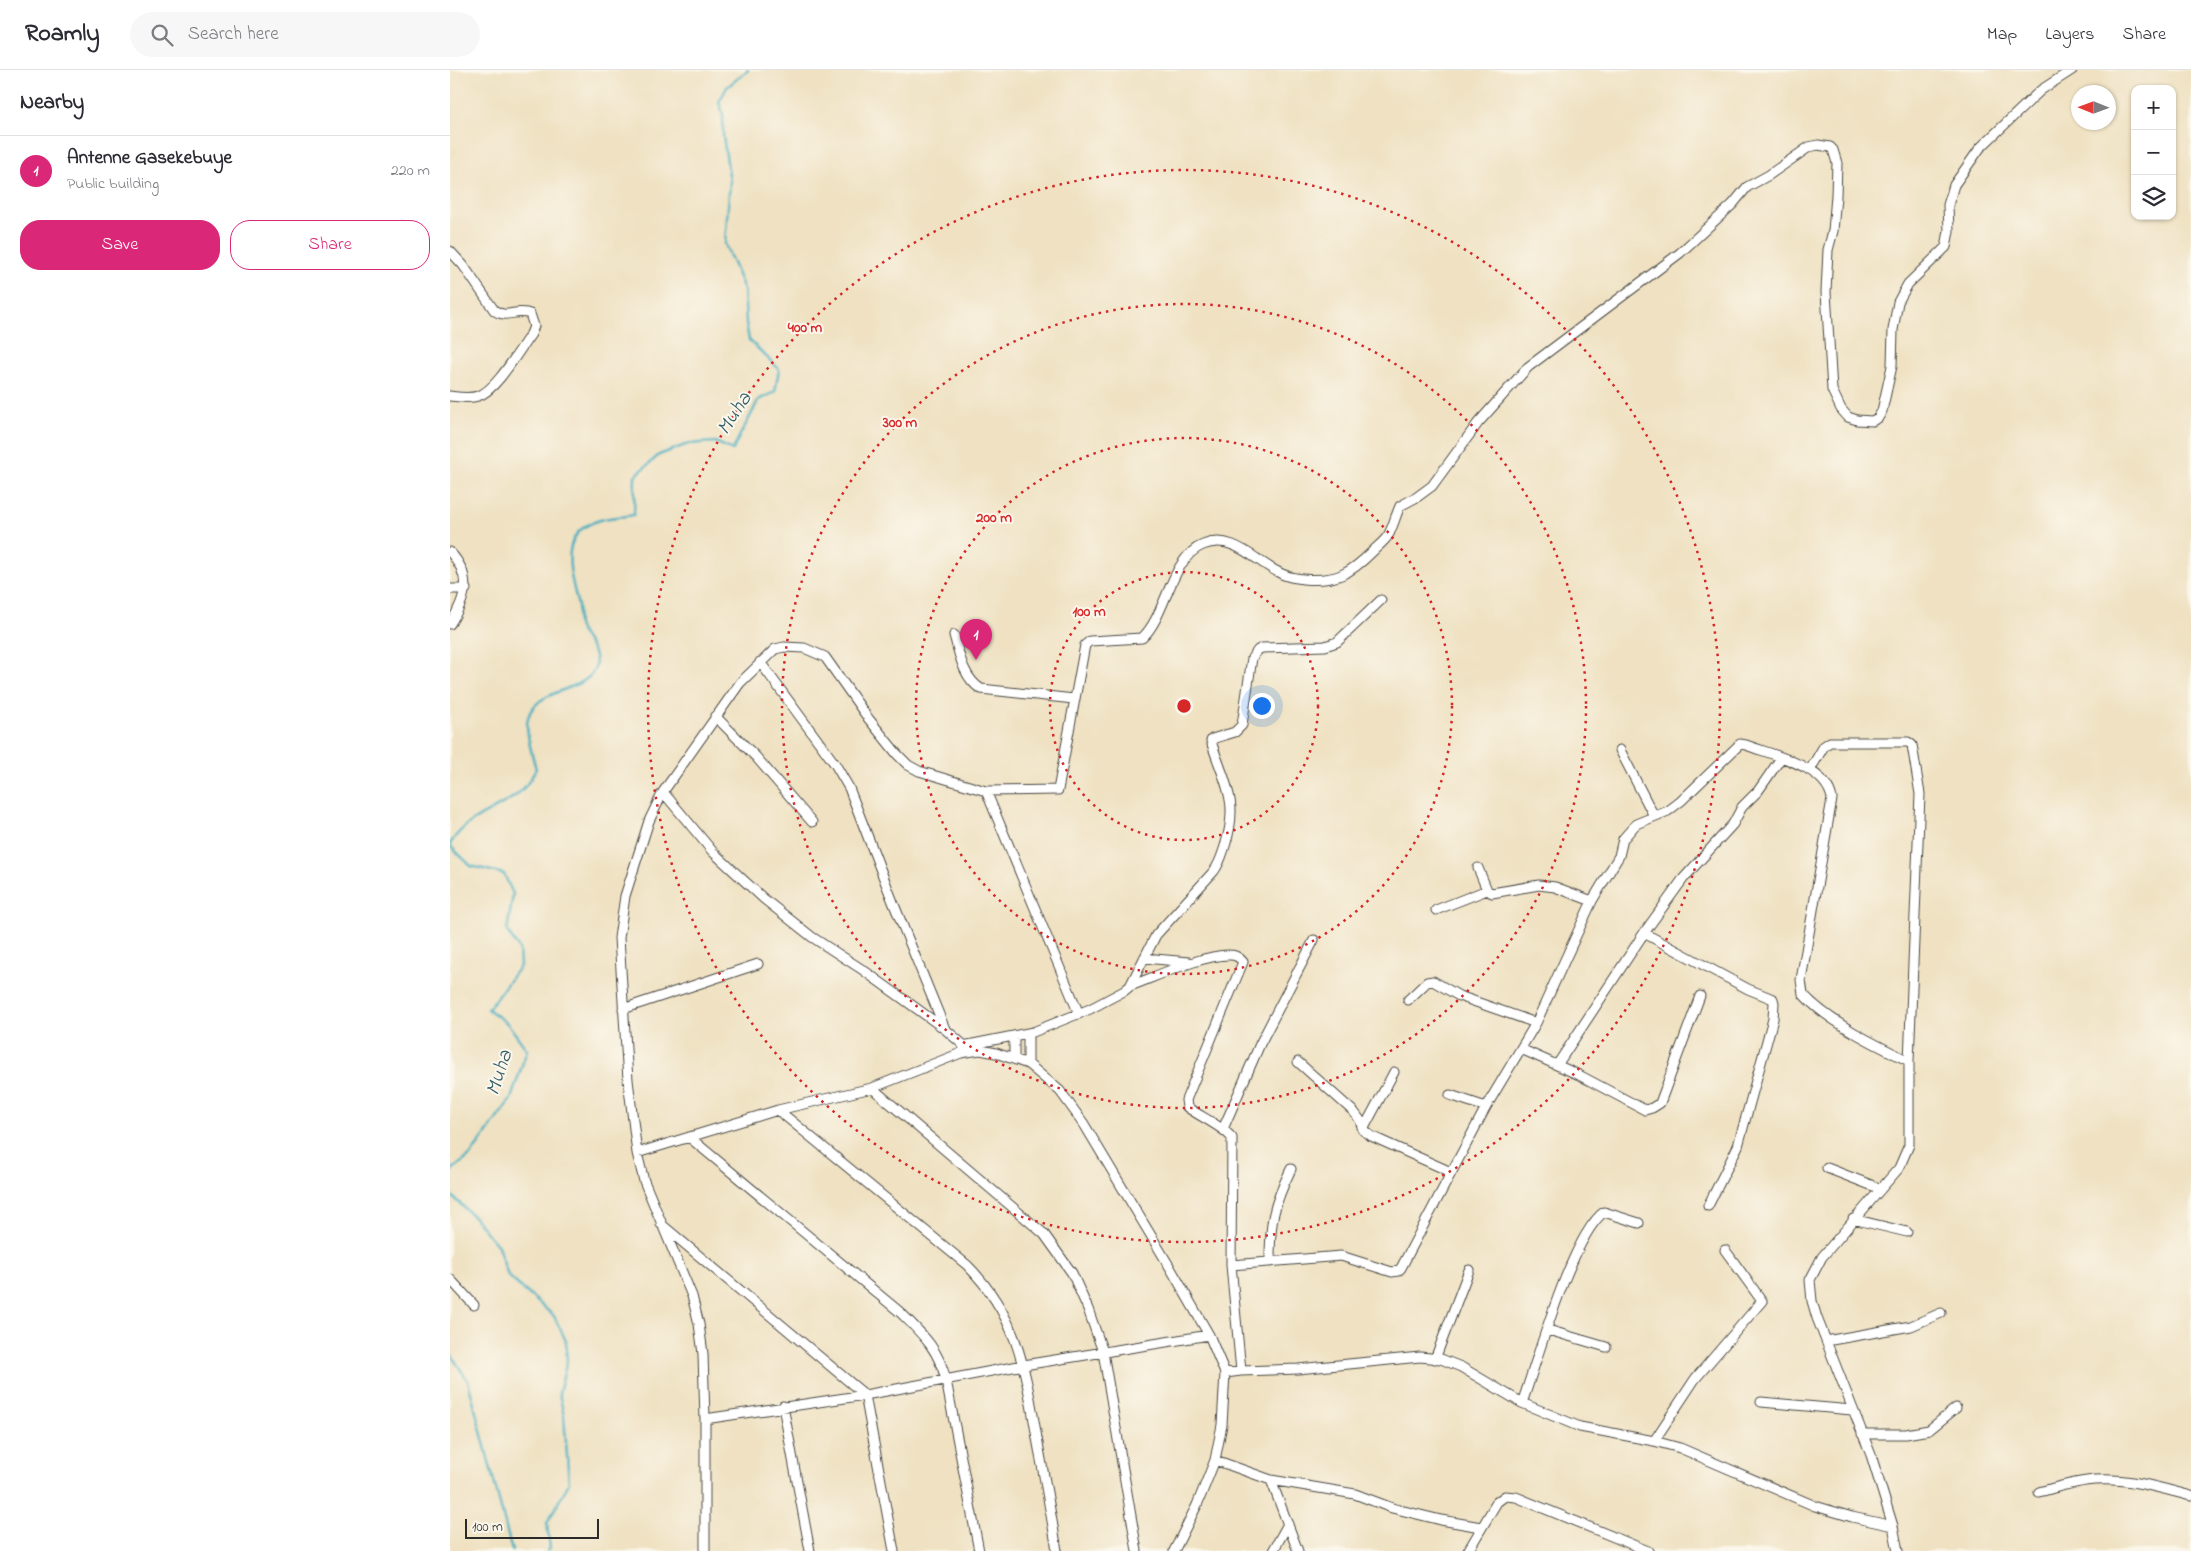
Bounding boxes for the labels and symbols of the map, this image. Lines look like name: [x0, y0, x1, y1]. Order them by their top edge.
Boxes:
north arrow: [2071, 85, 2116, 130]
text: 400 m: [787, 317, 823, 339]
water label: Muha: [710, 386, 760, 441]
text: 300 m: [882, 412, 918, 434]
text: 200 m: [975, 507, 1012, 529]
text: 100 m: [1072, 601, 1106, 623]
pin: 1: [960, 619, 992, 660]
your location: [1249, 693, 1275, 719]
centre of rings: [1175, 697, 1193, 715]
water label: Muha: [479, 1046, 522, 1100]
scale bar: [465, 1516, 599, 1539]

